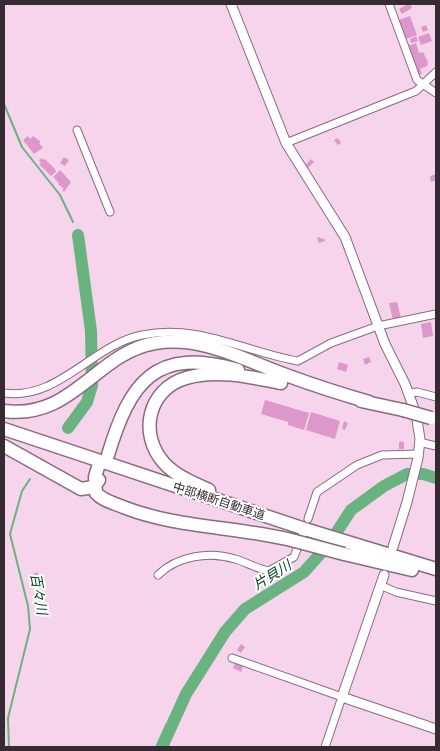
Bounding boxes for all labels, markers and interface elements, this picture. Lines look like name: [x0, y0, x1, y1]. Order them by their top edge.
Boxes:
street label: 中部横断自動車道: [171, 480, 267, 522]
water label: 片貝川: [250, 556, 296, 593]
water label: 百々川: [27, 572, 51, 618]

